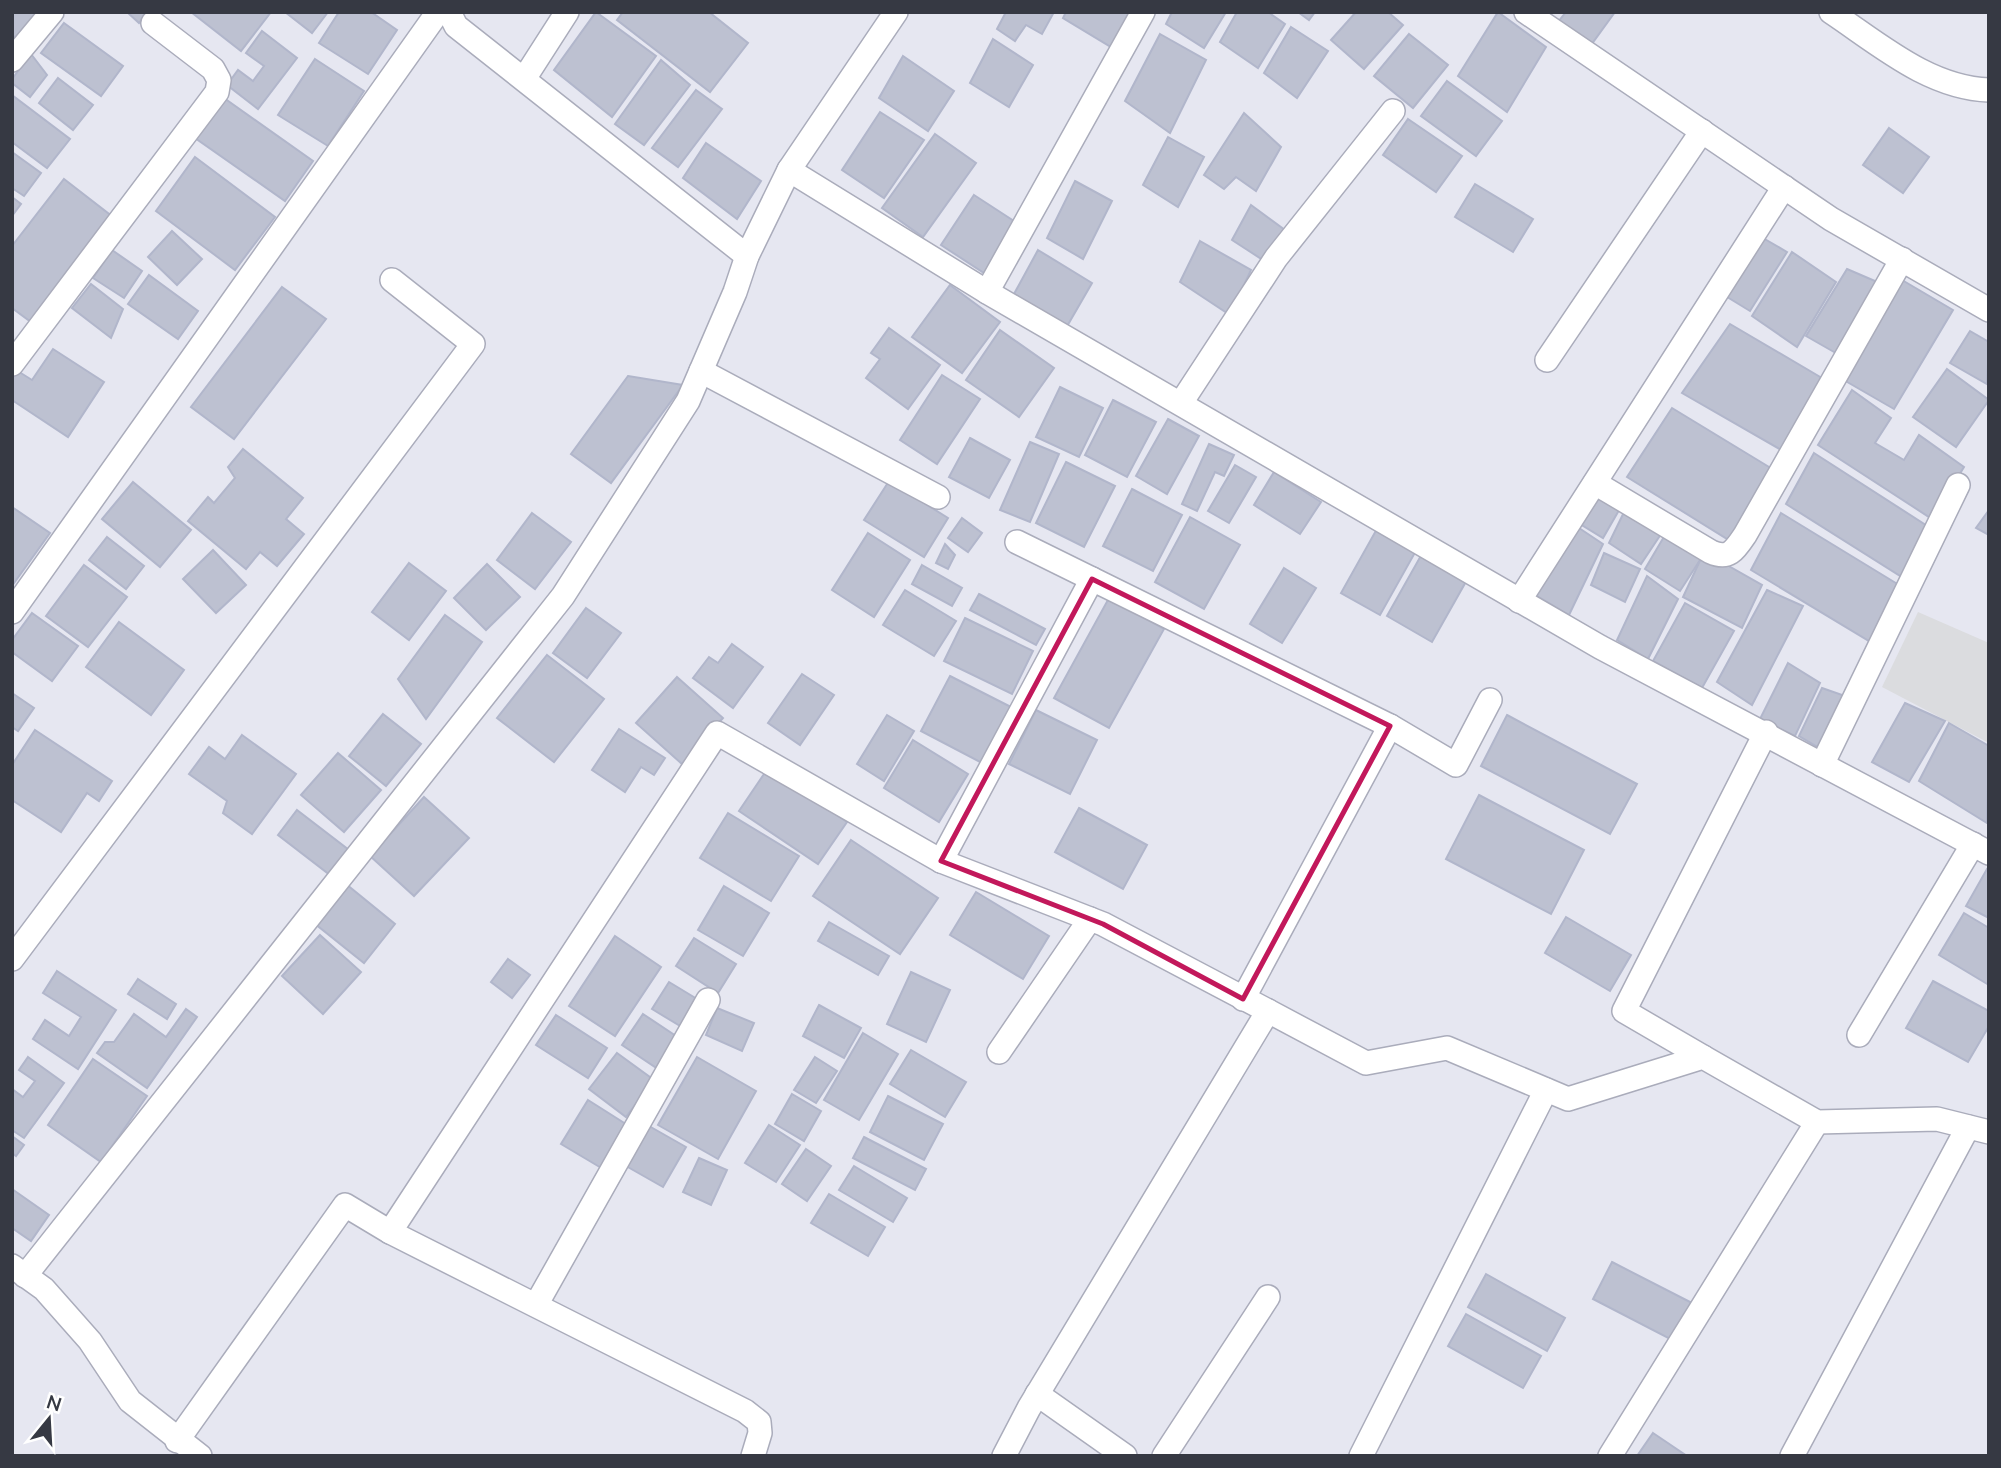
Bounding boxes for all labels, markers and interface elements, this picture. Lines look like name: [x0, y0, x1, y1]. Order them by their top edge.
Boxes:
north arrow: [14, 1384, 84, 1454]
text: N: [44, 1389, 65, 1416]

